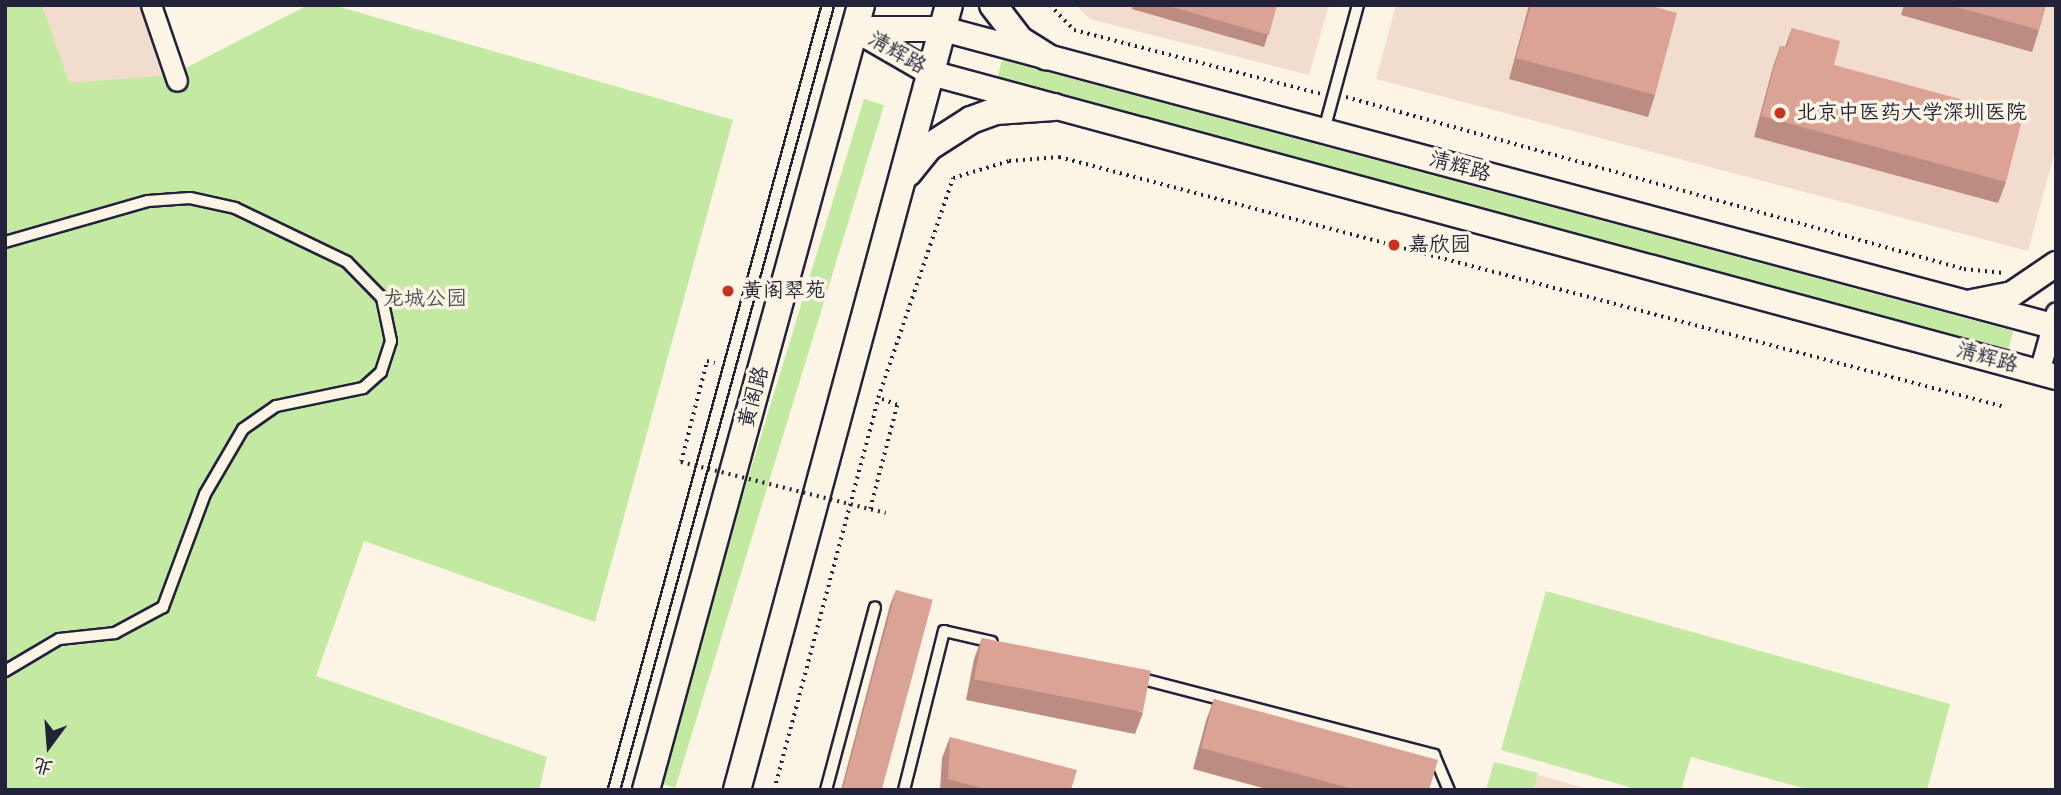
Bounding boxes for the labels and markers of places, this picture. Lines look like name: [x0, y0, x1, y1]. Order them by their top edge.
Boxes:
place label: 北京中医药大学深圳医院: [1796, 100, 2027, 126]
marker: 北京中医药大学深圳医院: [1770, 103, 1790, 123]
place label: 嘉欣园: [1408, 232, 1471, 258]
marker: 嘉欣园: [1386, 237, 1402, 253]
place label: 黄阁翠苑: [742, 278, 826, 304]
marker: 黄阁翠苑: [720, 283, 736, 299]

